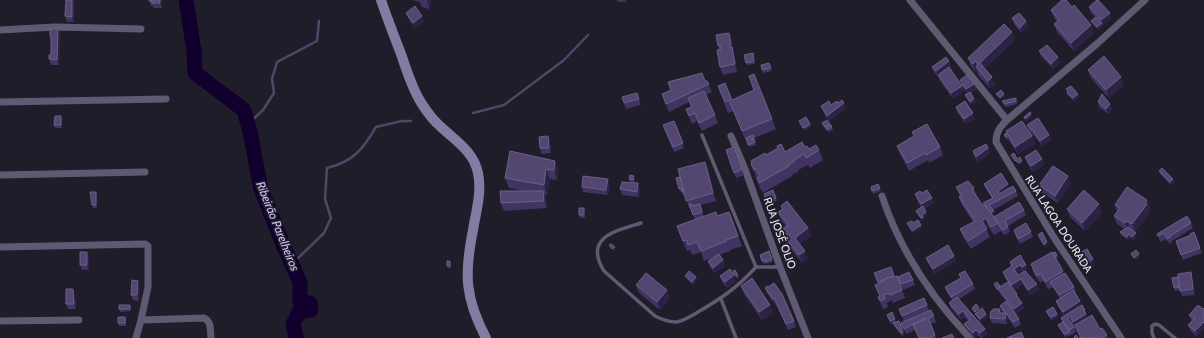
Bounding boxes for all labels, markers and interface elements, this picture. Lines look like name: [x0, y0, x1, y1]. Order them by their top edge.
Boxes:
street label: RUA LAGOA DOURADA: [1022, 173, 1096, 276]
water label: Ribeirão Parelheiros: [253, 179, 303, 273]
street label: RUA JOSÉ OLIO: [761, 195, 800, 271]

